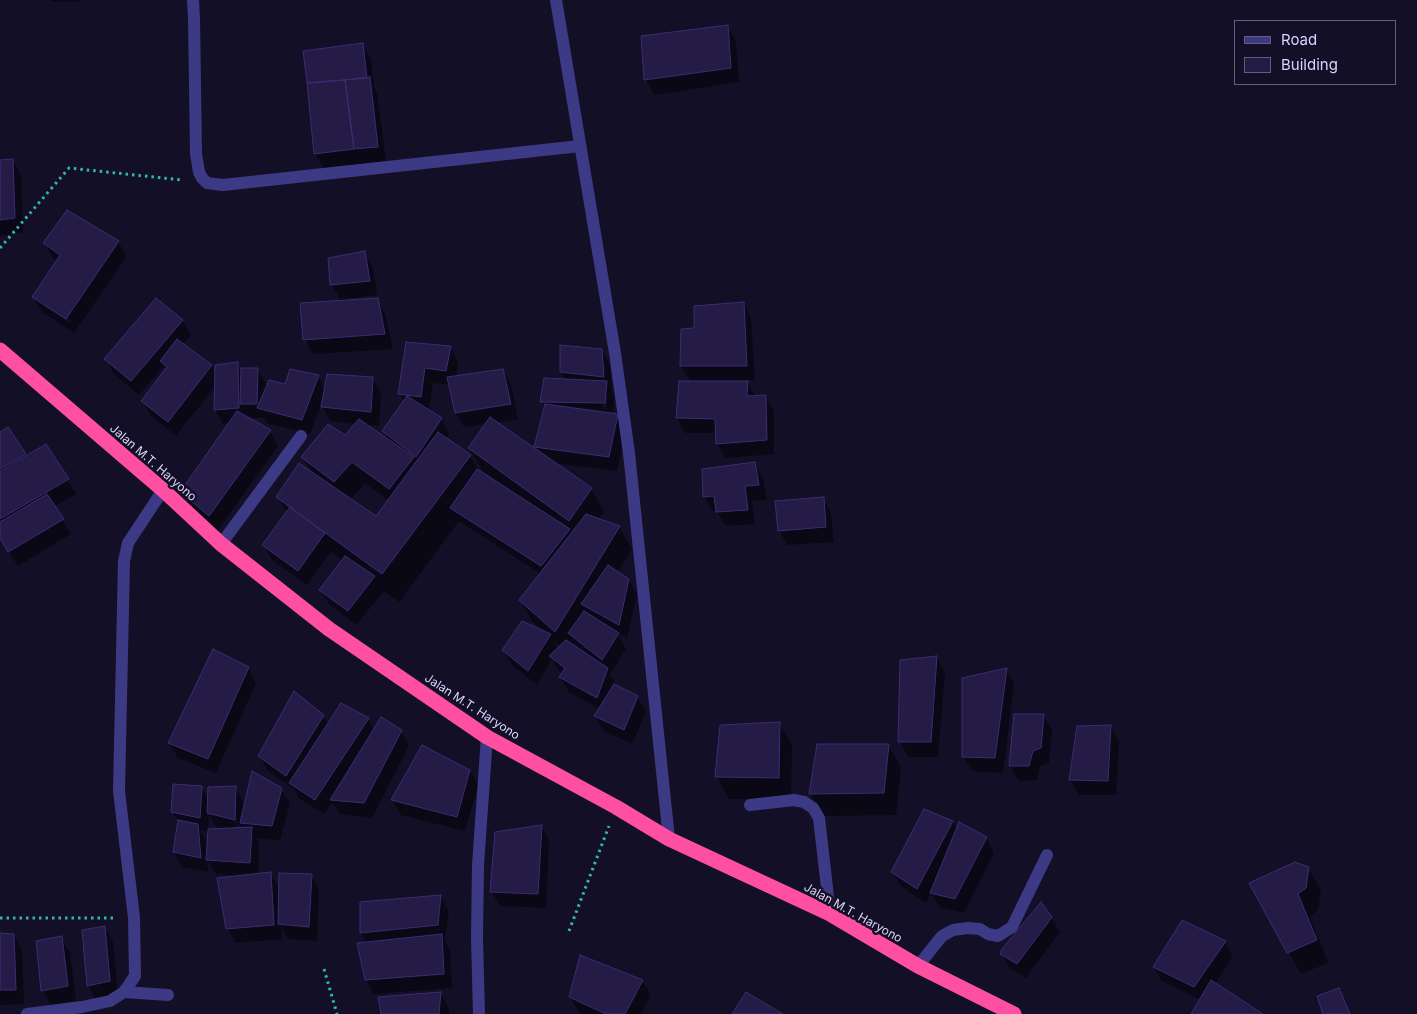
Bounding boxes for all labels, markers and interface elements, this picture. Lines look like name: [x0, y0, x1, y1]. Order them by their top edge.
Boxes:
legend: [1234, 20, 1397, 85]
text: Road: [1281, 30, 1317, 49]
text: Building: [1281, 55, 1338, 74]
street label: Jalan M.T. Haryono: [107, 421, 199, 505]
street label: Jalan M.T. Haryono: [422, 671, 522, 743]
street label: Jalan M.T. Haryono: [801, 880, 905, 946]

